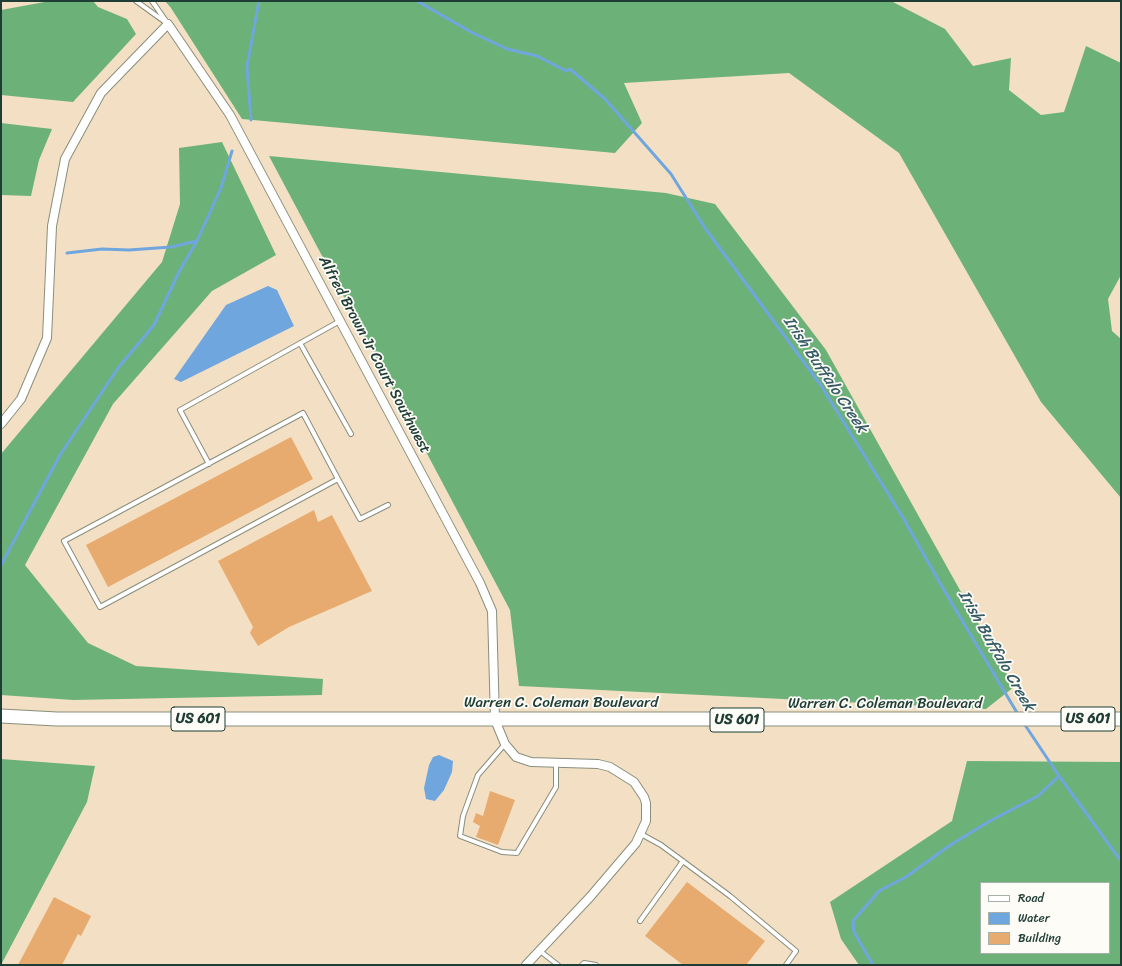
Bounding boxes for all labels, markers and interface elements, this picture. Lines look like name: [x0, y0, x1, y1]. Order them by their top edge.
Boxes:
street label: Alfred Brown Jr Court Southwest: [314, 253, 434, 457]
water label: Irish Buffalo Creek: [779, 313, 871, 437]
water label: Irish Buffalo Creek: [954, 587, 1038, 715]
street label: Warren C. Coleman Boulevard: [464, 694, 658, 712]
street label: Warren C. Coleman Boulevard: [788, 695, 982, 713]
road number: US 601: [171, 707, 225, 731]
road number: US 601: [1061, 707, 1115, 731]
road number: US 601: [710, 708, 764, 732]
legend: [980, 882, 1110, 954]
text: Road: [1018, 887, 1044, 909]
text: Water: [1018, 907, 1050, 929]
text: Building: [1018, 927, 1061, 949]

